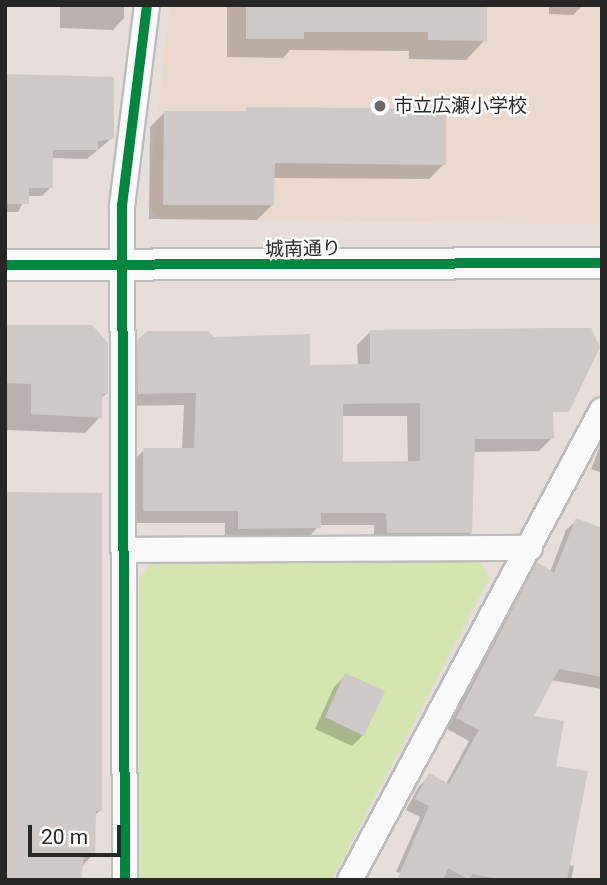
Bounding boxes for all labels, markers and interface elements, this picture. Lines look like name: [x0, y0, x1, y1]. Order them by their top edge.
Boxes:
place label: 市立広瀬小学校: [394, 95, 527, 117]
marker: 市立広瀬小学校: [372, 98, 388, 114]
street label: 城南通り: [265, 237, 341, 261]
scale bar: [32, 812, 124, 856]
text: 20 m: [41, 825, 88, 849]

